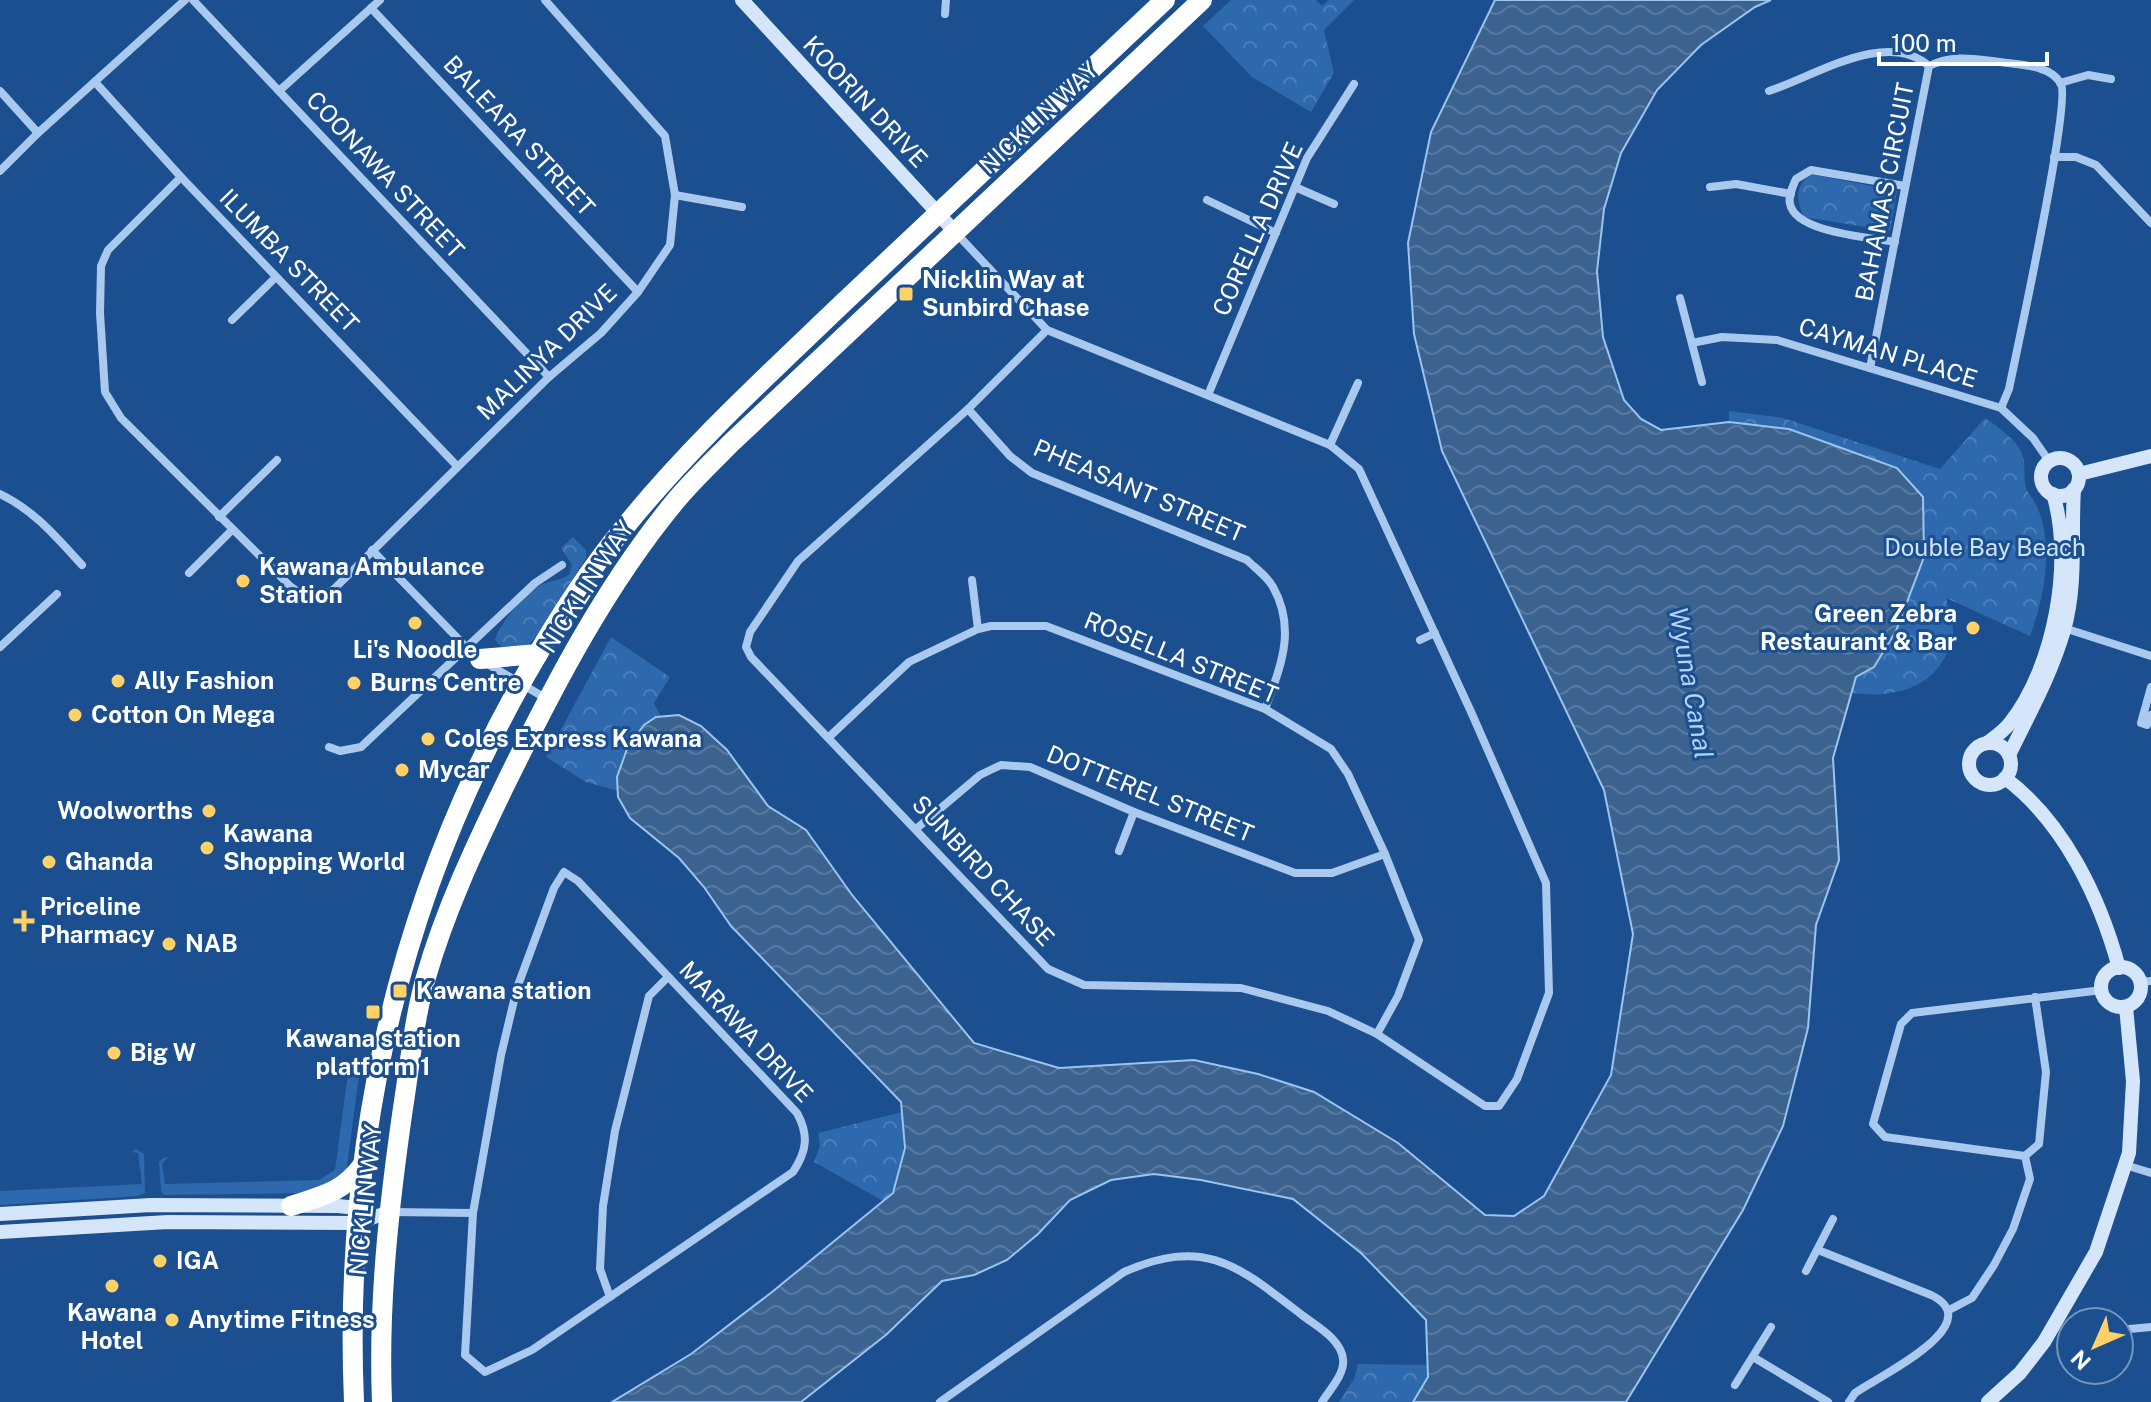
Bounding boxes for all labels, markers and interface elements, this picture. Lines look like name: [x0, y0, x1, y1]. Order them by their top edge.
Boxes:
scale bar: [1879, 16, 2047, 66]
text: 100 m: [1891, 29, 1957, 57]
street label: KOORIN DRIVE: [798, 30, 934, 173]
street label: BALEARA STREET: [438, 49, 601, 221]
street label: NICKLIN WAY: [973, 55, 1104, 179]
street label: BAHAMAS CIRCUIT: [1849, 80, 1919, 303]
street label: COONAWA STREET: [301, 85, 470, 264]
street label: CORELLA DRIVE: [1206, 137, 1308, 320]
street label: ILUMBA STREET: [214, 183, 365, 338]
place label: Nicklin Way at Sunbird Chase: [922, 265, 1090, 321]
street label: MALINYA DRIVE: [471, 278, 622, 425]
marker: Nicklin Way at Sunbird Chase: [897, 285, 915, 303]
street label: CAYMAN PLACE: [1796, 312, 1981, 393]
street label: PHEASANT STREET: [1030, 433, 1249, 547]
street label: NICKLIN WAY: [533, 515, 639, 658]
park label: Double Bay Beach: [1884, 533, 2086, 561]
place label: Kawana Ambulance Station: [259, 552, 485, 608]
marker: Kawana Ambulance Station: [234, 572, 252, 590]
place label: Green Zebra Restaurant & Bar: [1760, 599, 1957, 655]
street label: ROSELLA STREET: [1080, 605, 1282, 709]
water label: Wyuna Canal: [1663, 605, 1720, 761]
marker: Li's Noodle: [406, 614, 424, 632]
marker: Green Zebra Restaurant & Bar: [1964, 619, 1982, 637]
place label: Li's Noodle: [353, 635, 477, 663]
place label: Ally Fashion: [134, 666, 274, 694]
place label: Burns Centre: [370, 668, 521, 696]
marker: Ally Fashion: [109, 672, 127, 690]
marker: Burns Centre: [345, 674, 363, 692]
place label: Cotton On Mega: [91, 700, 275, 728]
marker: Cotton On Mega: [66, 706, 84, 724]
place label: Coles Express Kawana: [444, 724, 702, 752]
marker: Coles Express Kawana: [419, 730, 437, 748]
street label: DOTTEREL STREET: [1043, 739, 1258, 847]
place label: Mycar: [418, 755, 490, 783]
marker: Mycar: [393, 761, 411, 779]
street label: SUNBIRD CHASE: [907, 789, 1061, 951]
place label: Woolworths: [57, 796, 193, 824]
marker: Woolworths: [200, 802, 218, 820]
place label: Kawana Shopping World: [223, 819, 405, 875]
marker: Kawana Shopping World: [198, 839, 216, 857]
place label: Ghanda: [65, 847, 153, 875]
marker: Ghanda: [40, 853, 58, 871]
place label: Priceline Pharmacy: [40, 892, 155, 948]
marker: Priceline Pharmacy: [15, 912, 33, 930]
place label: NAB: [185, 929, 238, 957]
marker: NAB: [160, 935, 178, 953]
street label: MARAWA DRIVE: [674, 955, 819, 1108]
place label: Kawana station: [416, 976, 591, 1004]
marker: Kawana station: [391, 982, 409, 1000]
marker: Kawana station platform 1: [364, 1003, 382, 1021]
place label: Kawana station platform 1: [285, 1024, 461, 1080]
place label: Big W: [130, 1038, 196, 1066]
marker: Big W: [105, 1044, 123, 1062]
street label: NICKLIN WAY: [343, 1123, 387, 1277]
place label: IGA: [176, 1246, 219, 1274]
marker: IGA: [151, 1252, 169, 1270]
marker: Kawana Hotel: [103, 1277, 121, 1295]
place label: Kawana Hotel: [67, 1298, 157, 1354]
place label: Anytime Fitness: [188, 1305, 375, 1333]
north arrow: [2055, 1306, 2135, 1386]
marker: Anytime Fitness: [163, 1311, 181, 1329]
text: N: [2066, 1345, 2096, 1375]

